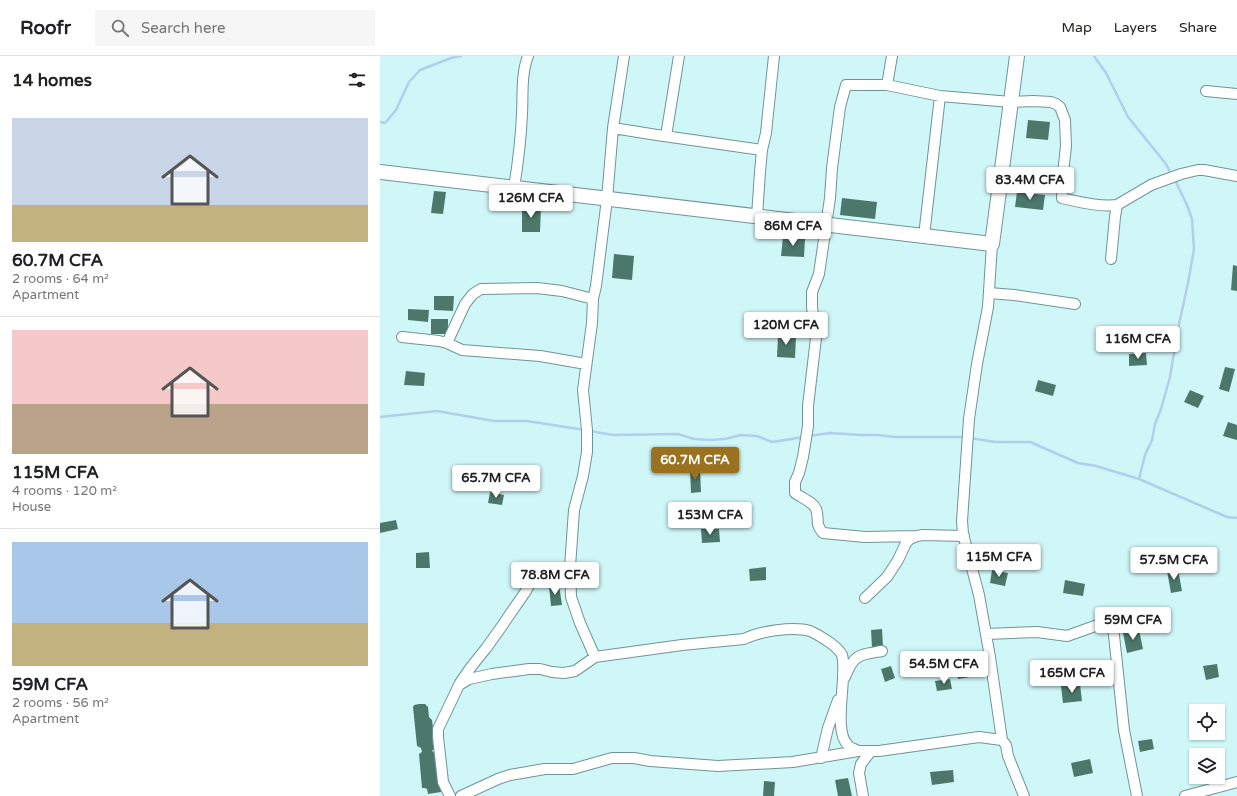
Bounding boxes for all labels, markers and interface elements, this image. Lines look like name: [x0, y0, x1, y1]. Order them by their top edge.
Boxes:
search box: [95, 10, 375, 46]
text: Roofr: [20, 17, 71, 39]
icon: search: [109, 17, 131, 39]
text: Search here: [141, 19, 225, 37]
text: Map: [1062, 19, 1092, 36]
text: Layers: [1114, 19, 1157, 36]
text: Share: [1179, 19, 1217, 36]
icon: filters: [346, 69, 368, 91]
text: 14 homes: [12, 70, 92, 91]
icon: home: [154, 144, 226, 216]
pin: 83.4M CFA: [984, 167, 1076, 201]
text: 83.4M CFA: [995, 172, 1065, 188]
pin: 126M CFA: [490, 185, 572, 219]
text: 126M CFA: [498, 190, 564, 206]
pin: 86M CFA: [756, 213, 830, 247]
text: 86M CFA: [764, 218, 822, 234]
text: 60.7M CFA: [12, 250, 103, 271]
text: 2 rooms · 64 m²: [12, 271, 109, 287]
text: Apartment: [12, 287, 79, 303]
pin: 120M CFA: [745, 312, 827, 346]
text: 120M CFA: [753, 317, 819, 333]
pin: 116M CFA: [1097, 326, 1179, 360]
text: 116M CFA: [1105, 331, 1171, 347]
icon: home: [154, 356, 226, 428]
pin: 60.7M CFA: [649, 447, 741, 481]
text: 60.7M CFA: [660, 452, 730, 468]
text: 115M CFA: [12, 462, 99, 483]
pin: 65.7M CFA: [450, 465, 542, 499]
text: 65.7M CFA: [461, 470, 531, 486]
text: 4 rooms · 120 m²: [12, 483, 117, 499]
text: House: [12, 499, 51, 515]
pin: 153M CFA: [669, 502, 751, 536]
text: 153M CFA: [677, 507, 743, 523]
pin: 115M CFA: [958, 544, 1040, 578]
pin: 57.5M CFA: [1128, 547, 1220, 581]
text: 115M CFA: [966, 549, 1032, 565]
text: 57.5M CFA: [1139, 552, 1209, 568]
pin: 78.8M CFA: [509, 562, 601, 596]
text: 78.8M CFA: [520, 567, 590, 583]
icon: home: [154, 568, 226, 640]
pin: 59M CFA: [1096, 607, 1170, 641]
text: 59M CFA: [1104, 612, 1162, 628]
pin: 54.5M CFA: [898, 651, 990, 685]
text: 54.5M CFA: [909, 656, 979, 672]
pin: 165M CFA: [1031, 660, 1113, 694]
text: 165M CFA: [1039, 665, 1105, 681]
text: 59M CFA: [12, 674, 88, 695]
text: 2 rooms · 56 m²: [12, 695, 109, 711]
map controls: [1189, 704, 1225, 784]
button: locate: [1189, 704, 1225, 740]
text: Apartment: [12, 711, 79, 727]
button: layers: [1189, 748, 1225, 784]

